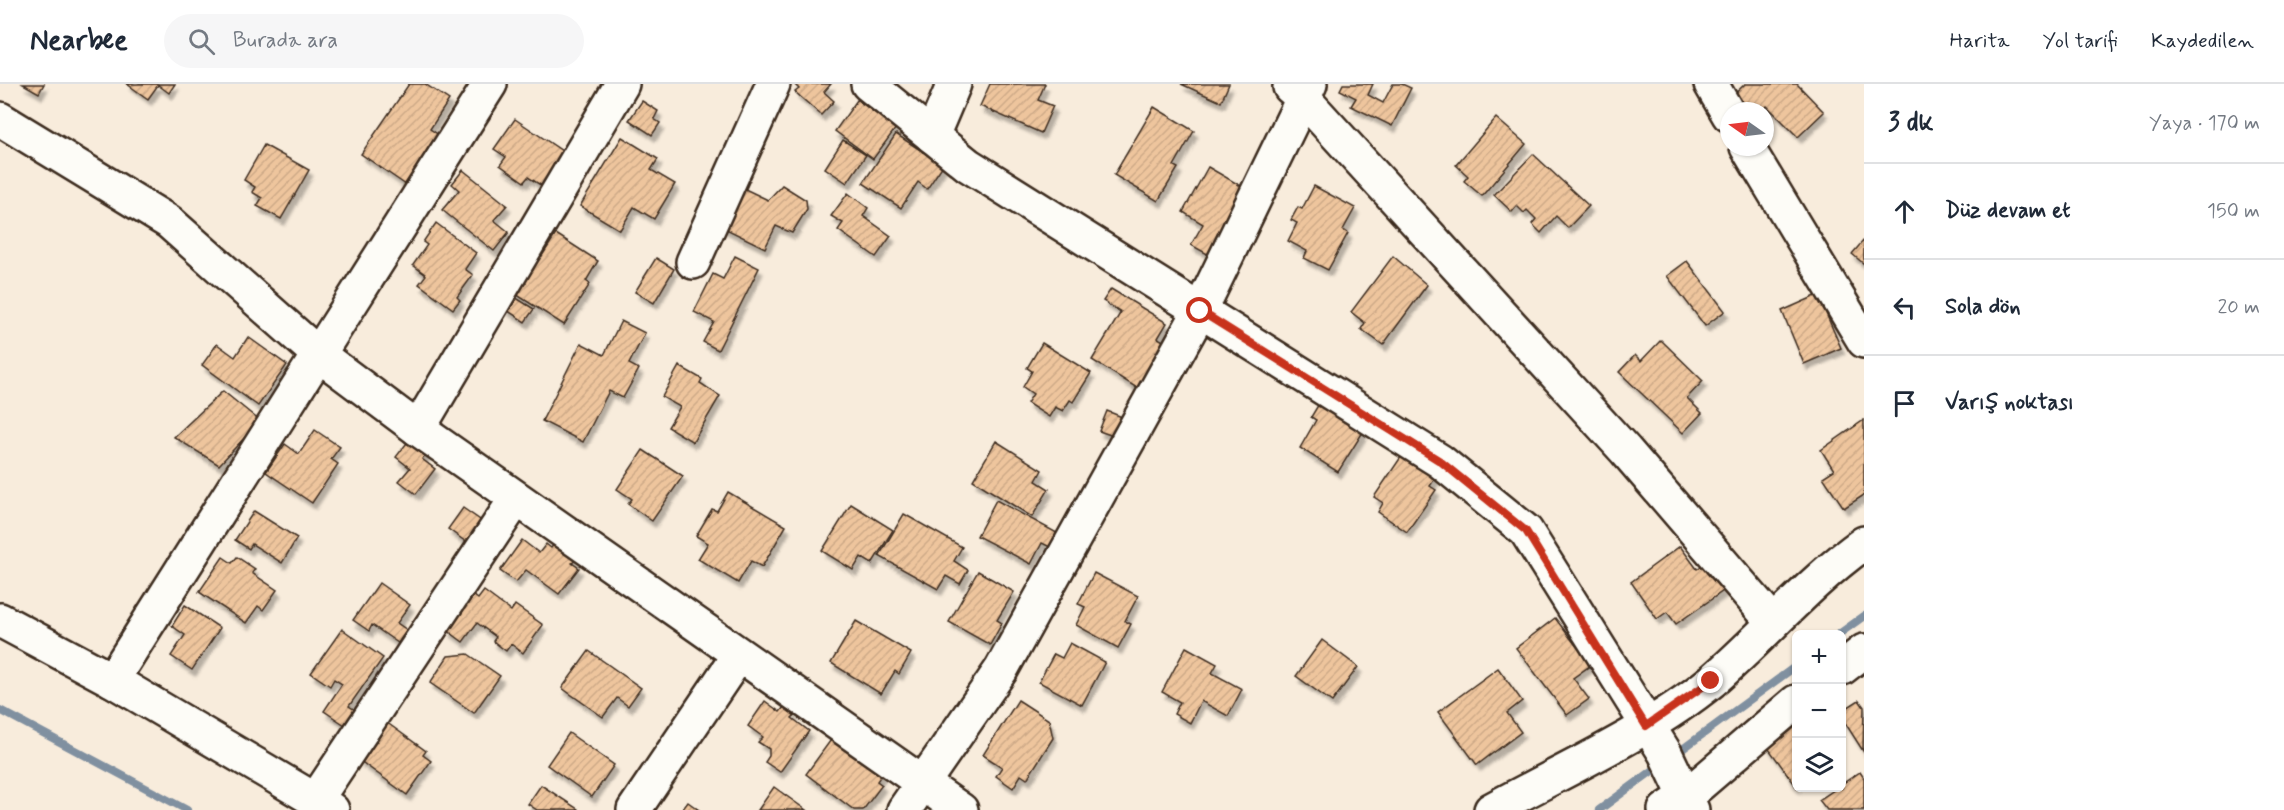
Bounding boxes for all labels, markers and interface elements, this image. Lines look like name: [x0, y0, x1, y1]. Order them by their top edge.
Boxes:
search box: [164, 14, 584, 68]
text: Nearbee: [30, 23, 128, 60]
icon: search: [185, 25, 218, 58]
text: Burada ara: [233, 27, 338, 55]
text: Harita: [1949, 27, 2010, 55]
text: Yol tarifi: [2043, 27, 2118, 55]
text: Kaydedilen: [2151, 27, 2254, 55]
north arrow: [1720, 102, 1774, 156]
text: 3 dk: [1888, 106, 1933, 140]
text: Yaya · 170 m: [2149, 110, 2260, 137]
icon: ahead: [1888, 195, 1921, 228]
text: Düz devam et: [1945, 197, 2070, 225]
text: 150 m: [2207, 198, 2260, 225]
icon: left: [1888, 291, 1921, 324]
text: Sola dön: [1945, 293, 2021, 321]
text: 20 m: [2217, 294, 2260, 321]
route start: [1186, 297, 1212, 323]
icon: arrive: [1888, 387, 1921, 420]
text: Varış noktası: [1945, 389, 2074, 417]
map controls: [1792, 630, 1846, 792]
button: +: [1792, 630, 1846, 684]
route end: [1697, 667, 1723, 693]
button: −: [1792, 684, 1846, 738]
button: layers: [1792, 738, 1846, 792]

